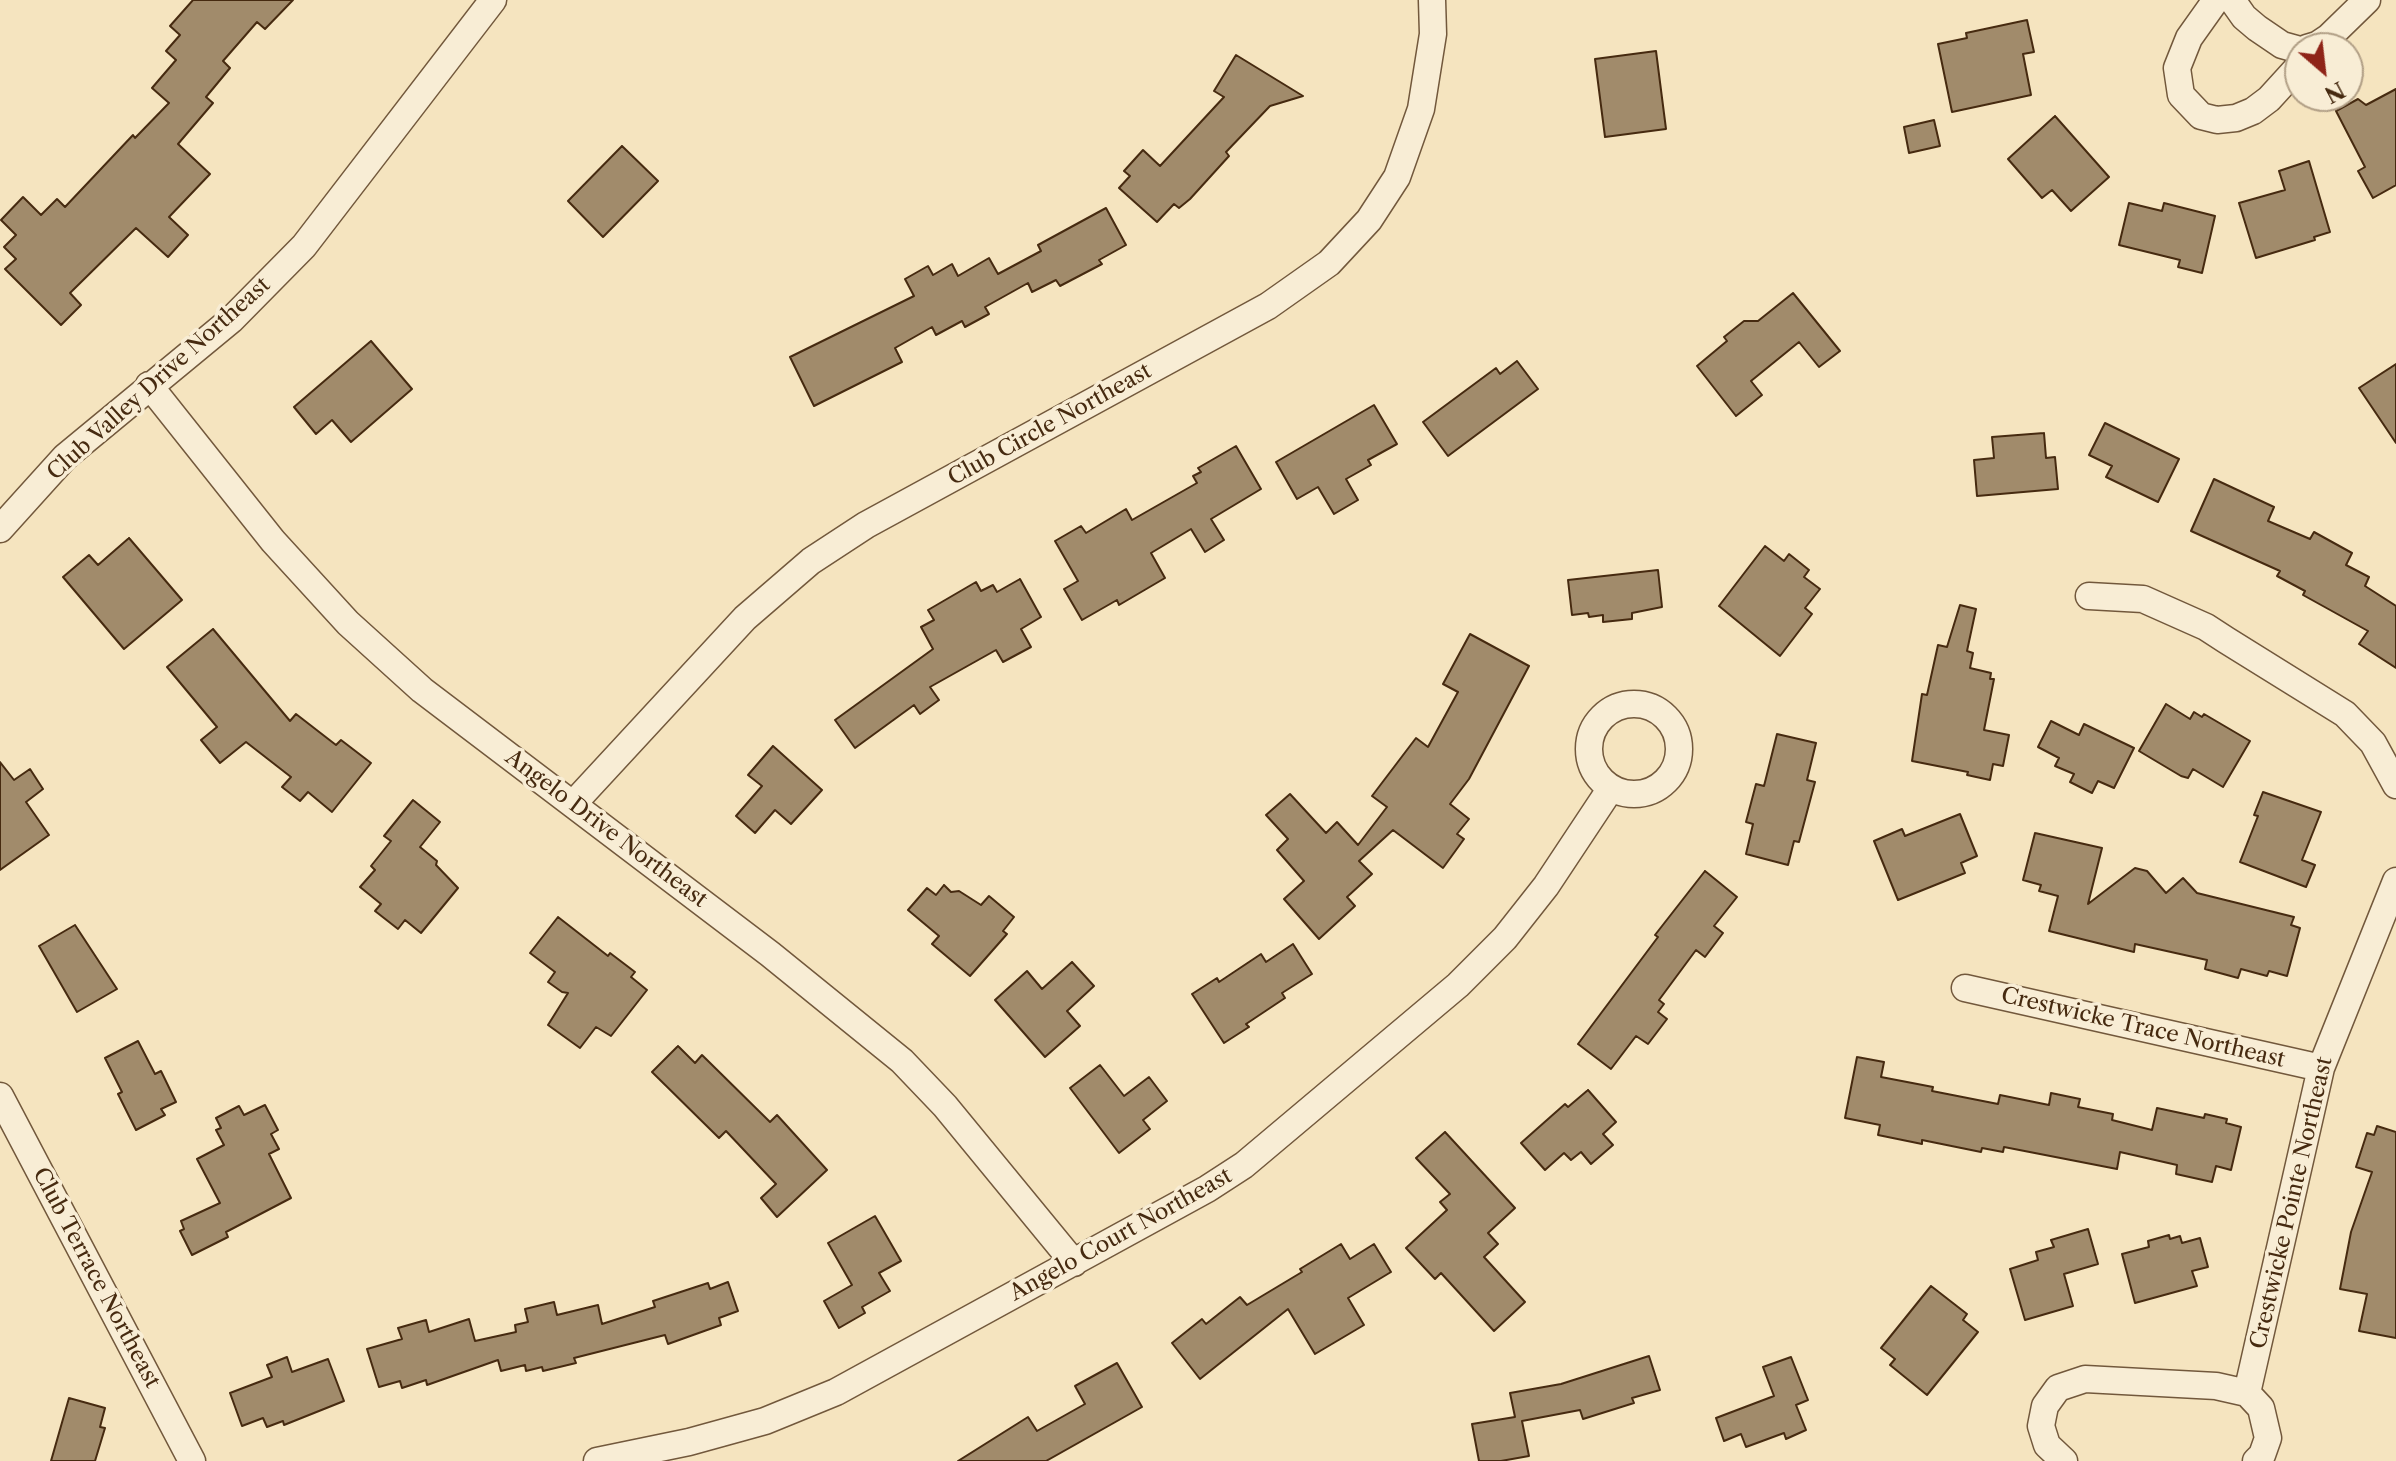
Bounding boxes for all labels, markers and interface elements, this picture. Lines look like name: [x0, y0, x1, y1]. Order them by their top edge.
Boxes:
north arrow: [2284, 32, 2364, 112]
text: N: [2320, 75, 2349, 108]
street label: Club Valley Drive Northeast: [42, 272, 276, 486]
street label: Club Circle Northeast: [944, 358, 1156, 492]
street label: Angelo Drive Northeast: [500, 744, 712, 914]
street label: Crestwicke Trace Northeast: [1998, 982, 2288, 1074]
street label: Crestwicke Pointe Northeast: [2246, 1054, 2338, 1352]
street label: Club Terrace Northeast: [27, 1163, 165, 1393]
street label: Angelo Court Northeast: [1005, 1163, 1237, 1307]

